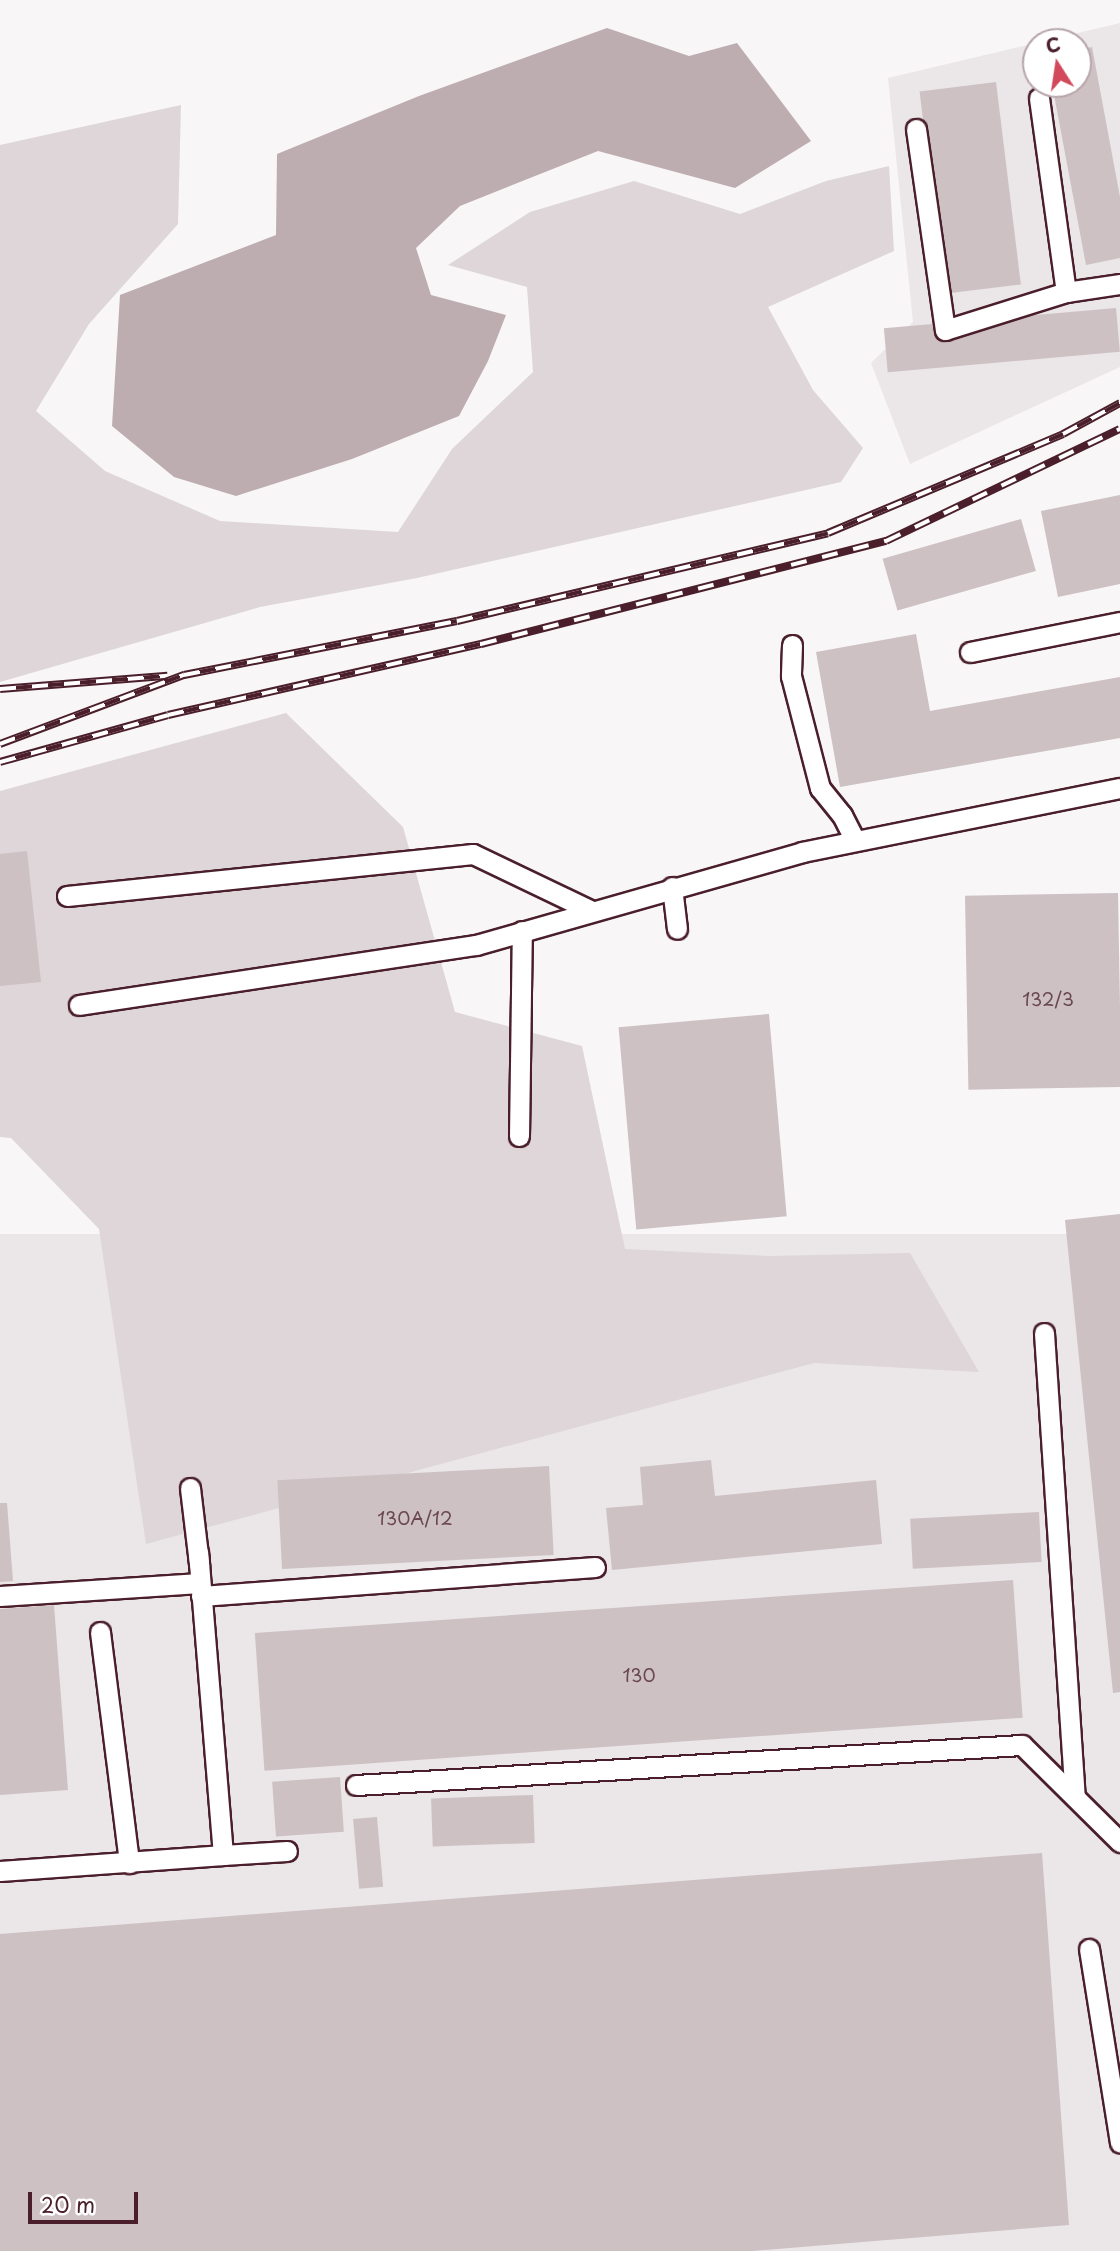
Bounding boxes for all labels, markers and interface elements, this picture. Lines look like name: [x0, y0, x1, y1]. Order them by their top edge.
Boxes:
north arrow: [1022, 28, 1092, 98]
text: С: [1043, 29, 1063, 60]
house number: 132/3: [1022, 988, 1074, 1010]
house number: 130А/12: [377, 1507, 453, 1529]
house number: 130: [622, 1664, 656, 1686]
scale bar: [32, 2178, 142, 2222]
text: 20 m: [41, 2188, 95, 2220]

